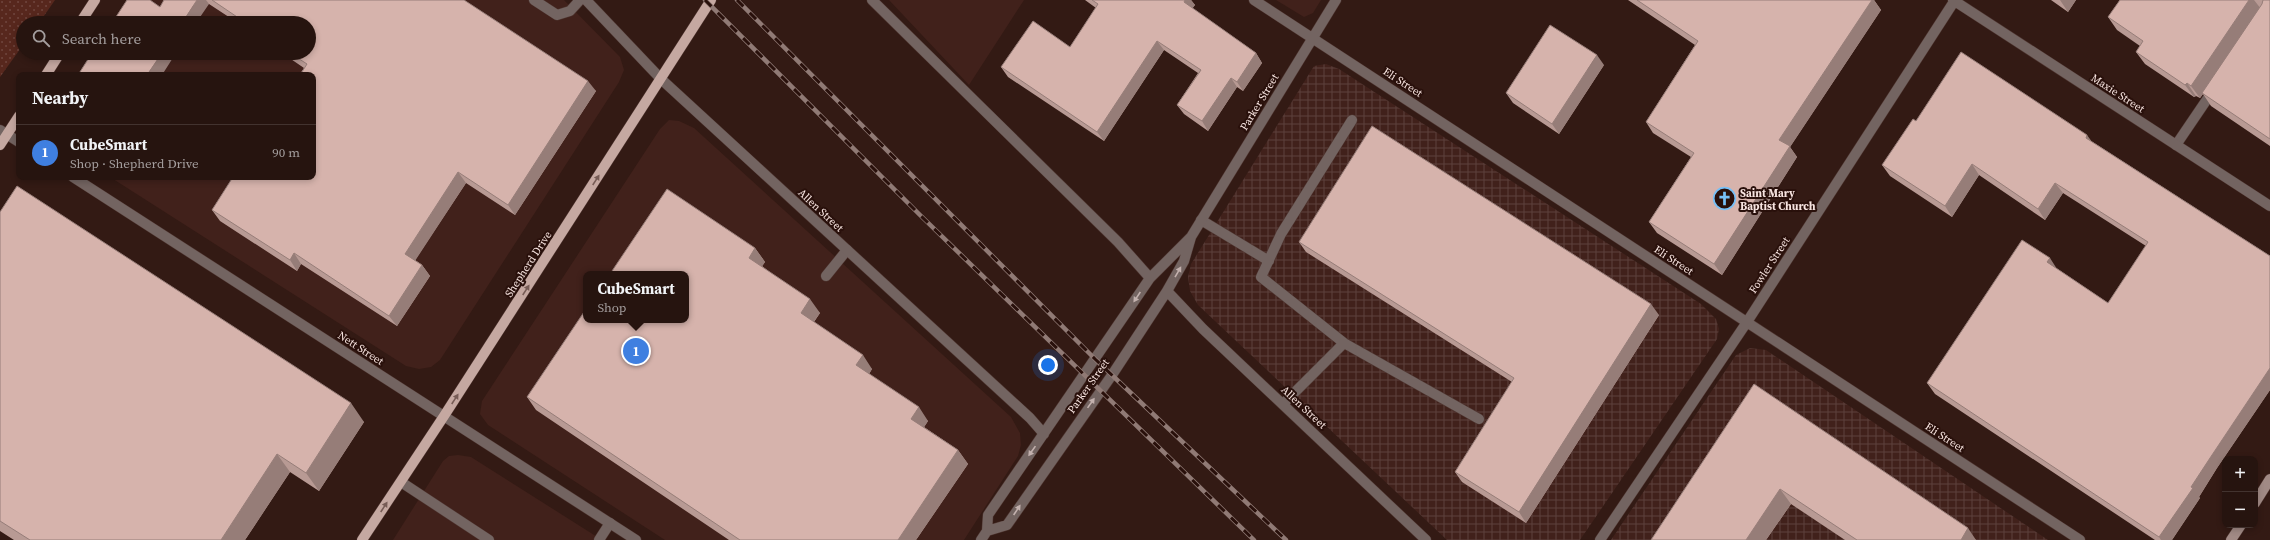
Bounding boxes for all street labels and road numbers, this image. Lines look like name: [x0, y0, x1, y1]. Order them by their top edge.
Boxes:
street label: Eli Street: [1380, 64, 1426, 101]
street label: Parker Street: [1237, 71, 1282, 133]
street label: Maxie Street: [2088, 71, 2148, 117]
street label: Allen Street: [795, 185, 847, 236]
street label: Shepherd Drive: [501, 228, 556, 300]
street label: Fowler Street: [1746, 234, 1794, 296]
street label: Eli Street: [1651, 242, 1697, 279]
street label: Nett Street: [335, 328, 387, 369]
street label: Parker Street: [1064, 356, 1113, 417]
street label: Allen Street: [1278, 382, 1330, 433]
street label: Eli Street: [1922, 419, 1968, 456]

